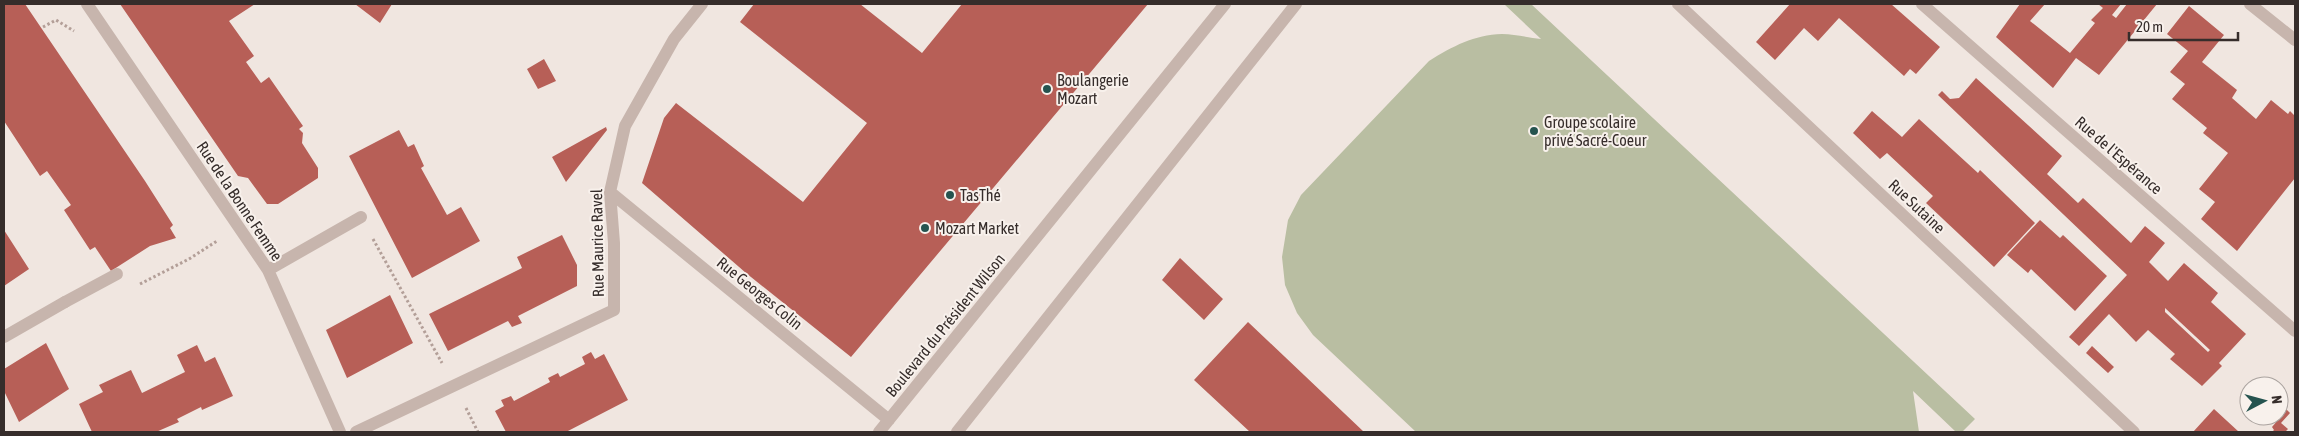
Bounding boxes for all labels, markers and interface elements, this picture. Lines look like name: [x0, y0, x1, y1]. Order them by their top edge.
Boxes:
scale bar: [2129, 10, 2238, 42]
text: 20 m: [2136, 18, 2163, 35]
place label: Boulangerie Mozart: [1057, 71, 1129, 107]
marker: Boulangerie Mozart: [1041, 83, 1053, 95]
street label: Rue de l'Espérance: [2071, 112, 2166, 198]
place label: Groupe scolaire privé Sacré-Coeur: [1544, 113, 1647, 150]
marker: Groupe scolaire privé Sacré-Coeur: [1528, 125, 1540, 137]
street label: Rue de la Bonne Femme: [193, 138, 287, 264]
street label: Rue Sutaine: [1885, 175, 1949, 237]
place label: TasThé: [960, 186, 1001, 204]
street label: Rue Maurice Ravel: [587, 188, 607, 297]
marker: TasThé: [944, 189, 956, 201]
place label: Mozart Market: [935, 219, 1020, 237]
marker: Mozart Market: [919, 222, 931, 234]
street label: Boulevard du Président Wilson: [882, 250, 1008, 400]
street label: Rue Georges Colin: [713, 253, 806, 334]
north arrow: [2239, 376, 2289, 426]
text: N: [2269, 395, 2285, 405]

